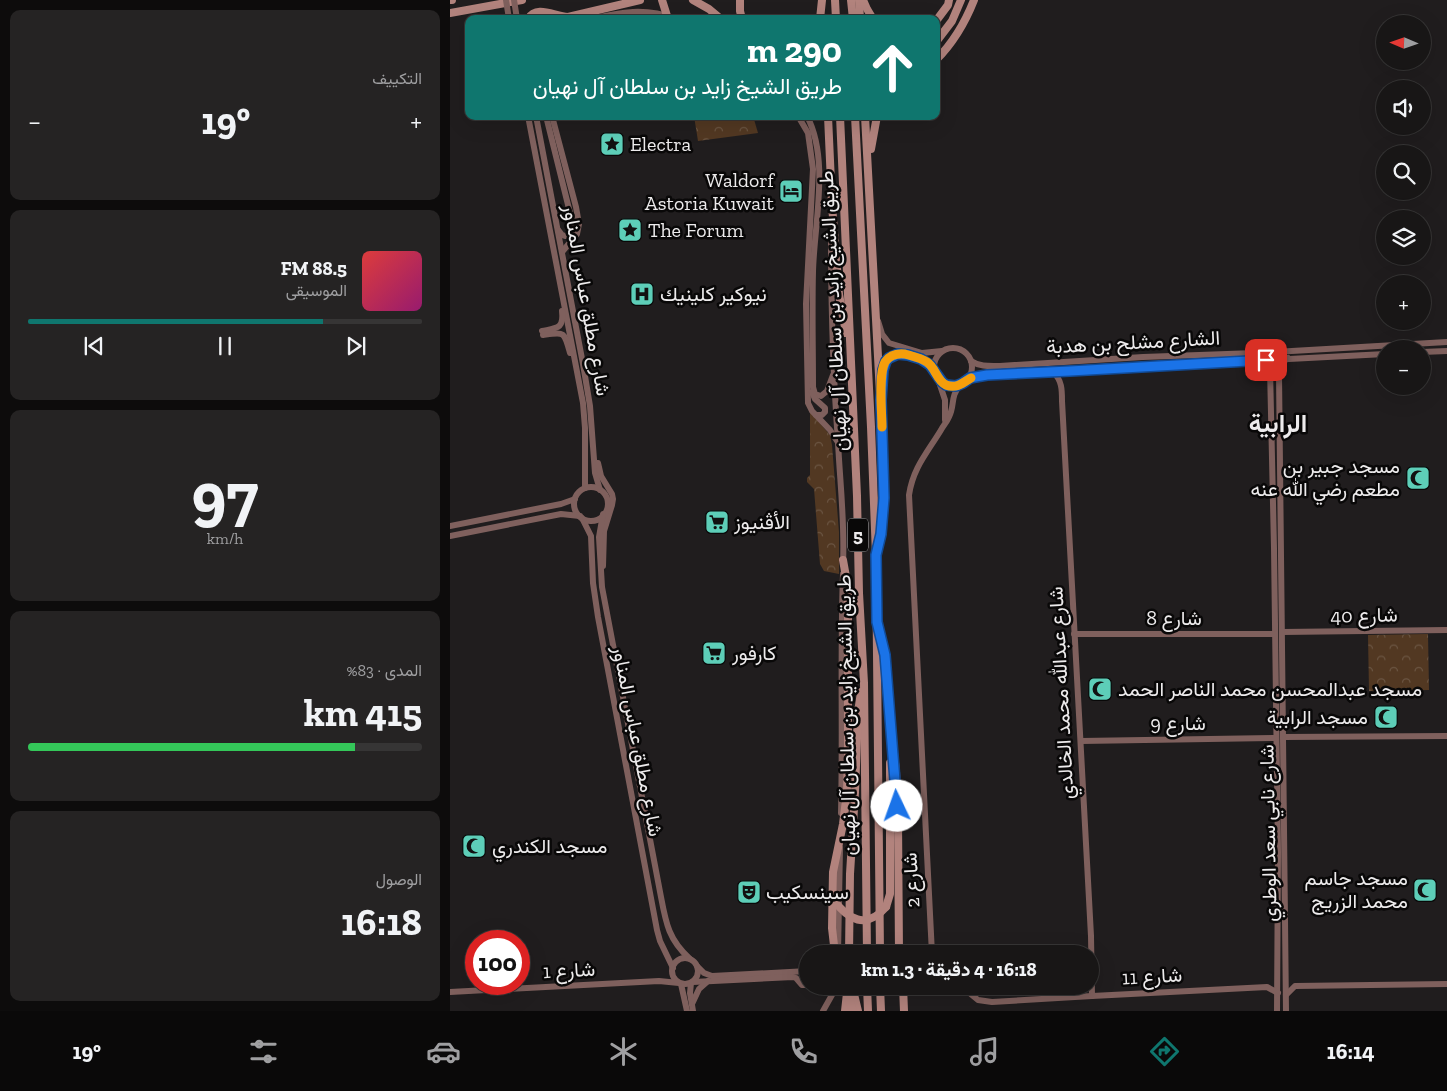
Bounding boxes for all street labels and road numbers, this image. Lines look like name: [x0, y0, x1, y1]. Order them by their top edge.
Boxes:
street label: طريق الشيخ زايد بن سلطان آل نهيان: [814, 170, 854, 452]
street label: شارع مطلق عباس المناور: [556, 201, 616, 398]
street label: الشارع مشلح بن هدبة: [1045, 325, 1221, 361]
road number: 5: [848, 518, 868, 552]
street label: طريق الشيخ زايد بن سلطان آل نهيان: [832, 574, 862, 856]
street label: شارع عبدالله محمد الخالدي: [1043, 586, 1084, 800]
street label: شارع 40: [1330, 602, 1398, 630]
street label: شارع 8: [1146, 606, 1202, 632]
street label: شارع مطلق عباس المناور: [606, 643, 668, 839]
street label: شارع 9: [1150, 711, 1206, 737]
street label: شارع نابي سعد الوطري: [1254, 744, 1287, 922]
street label: شارع 2: [898, 852, 926, 908]
street label: شارع 1: [542, 957, 596, 985]
street label: شارع 11: [1121, 962, 1183, 992]

